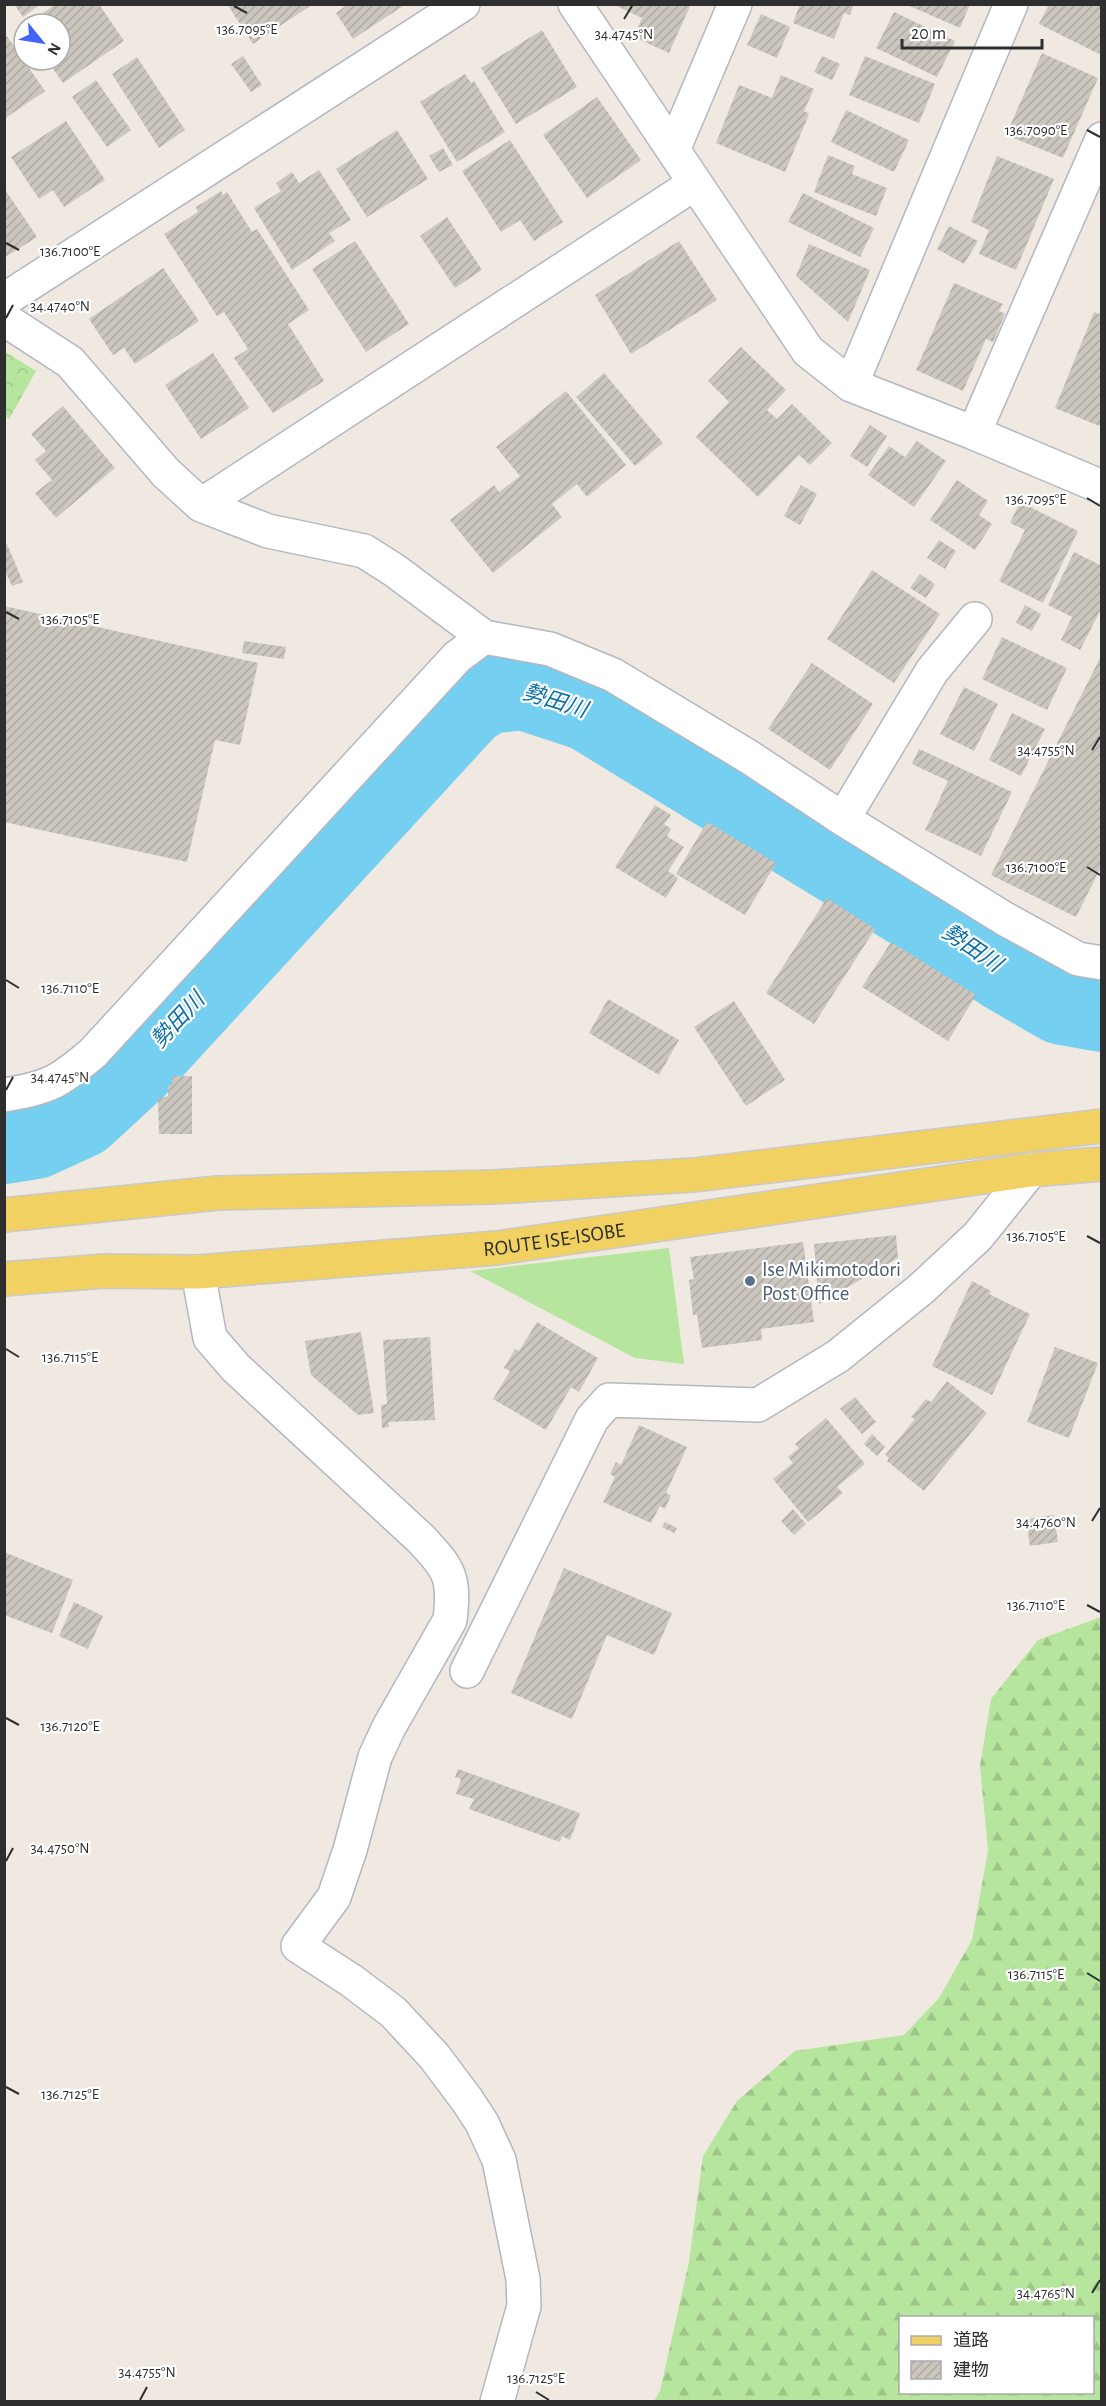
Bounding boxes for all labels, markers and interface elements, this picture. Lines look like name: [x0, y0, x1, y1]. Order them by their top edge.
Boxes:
north arrow: [12, 12, 72, 72]
scale bar: [902, 12, 1042, 50]
text: 136.7095°E: [217, 22, 277, 37]
text: 20 m: [911, 25, 946, 43]
text: 34.4745°N: [595, 27, 653, 42]
text: N: [44, 40, 64, 58]
text: 136.7090°E: [1005, 123, 1067, 138]
text: 136.7100°E: [40, 244, 100, 259]
text: 34.4740°N: [30, 299, 90, 314]
text: 136.7095°E: [1006, 492, 1066, 507]
text: 136.7105°E: [40, 612, 100, 627]
water label: 勢田川: [520, 680, 592, 722]
text: 34.4755°N: [1017, 743, 1075, 758]
text: 136.7100°E: [1006, 860, 1066, 875]
water label: 勢田川: [938, 920, 1008, 977]
text: 136.7110°E: [41, 981, 99, 996]
water label: 勢田川: [147, 986, 210, 1052]
text: 34.4745°N: [31, 1070, 89, 1085]
street label: ROUTE ISE-ISOBE: [482, 1219, 626, 1260]
text: 136.7105°E: [1006, 1229, 1066, 1244]
place label: Ise Mikimotodori Post Office: [762, 1259, 901, 1304]
marker: Ise Mikimotodori Post Office: [743, 1274, 757, 1288]
text: 136.7115°E: [42, 1350, 98, 1365]
text: 34.4760°N: [1016, 1515, 1076, 1530]
text: 136.7110°E: [1007, 1598, 1065, 1613]
text: 136.7120°E: [40, 1719, 100, 1734]
text: 34.4750°N: [30, 1841, 90, 1856]
text: 136.7115°E: [1008, 1967, 1064, 1982]
text: 136.7125°E: [41, 2087, 99, 2102]
text: 34.4765°N: [1017, 2286, 1075, 2301]
legend: [899, 2316, 1094, 2394]
text: 道路: [953, 2330, 989, 2350]
text: 建物: [953, 2360, 989, 2380]
text: 34.4755°N: [118, 2365, 176, 2380]
text: 136.7125°E: [507, 2371, 565, 2386]

